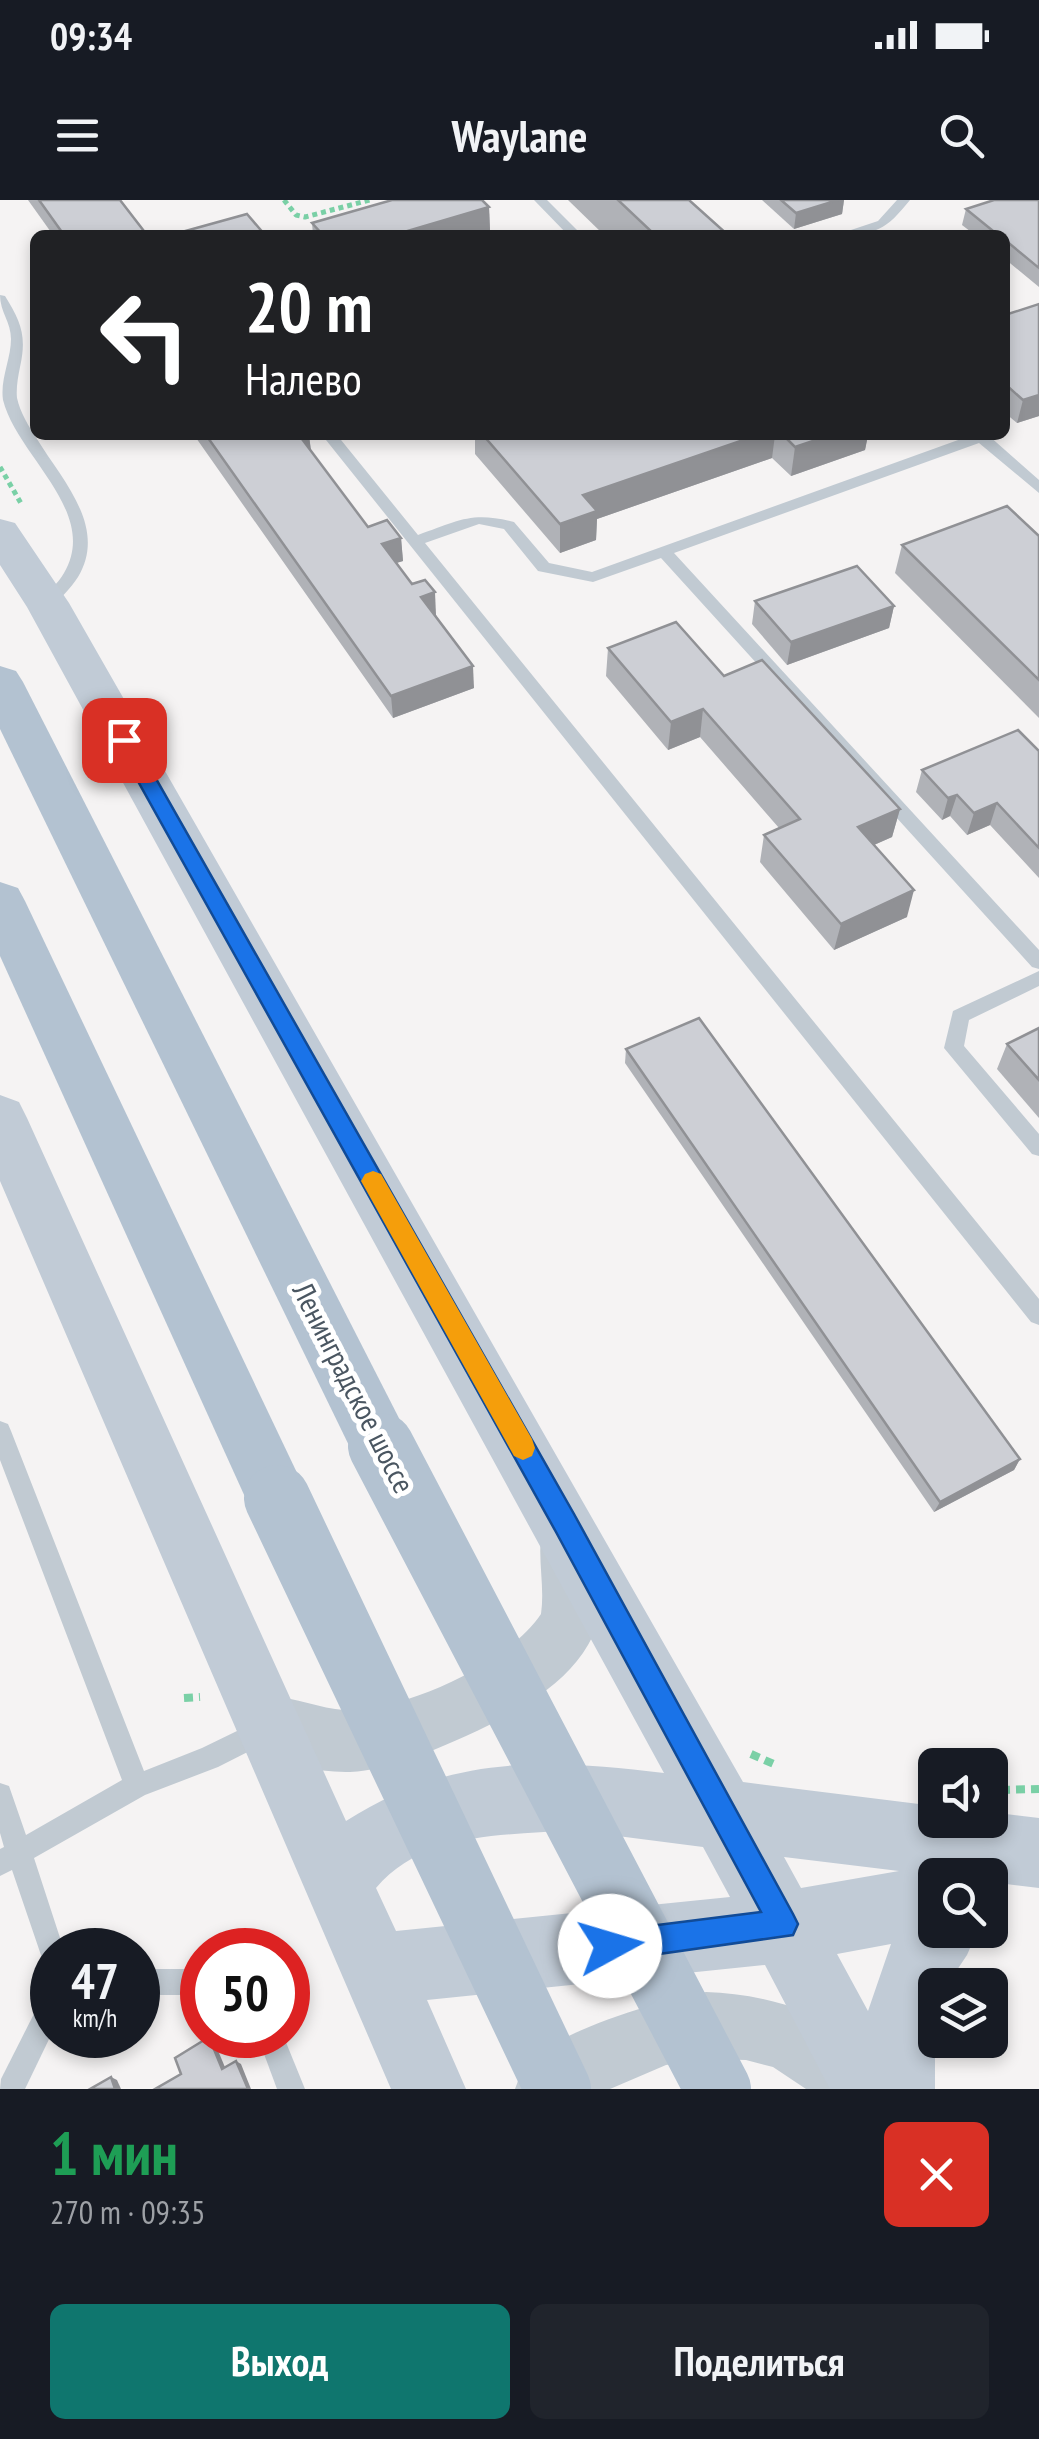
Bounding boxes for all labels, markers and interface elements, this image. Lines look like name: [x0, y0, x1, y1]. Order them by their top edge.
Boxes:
text: 09:34: [50, 11, 132, 60]
text: Waylane: [452, 106, 588, 164]
icon: menu: [50, 108, 105, 163]
icon: search: [934, 108, 989, 163]
text: 20 m: [245, 261, 373, 351]
icon: left: [80, 270, 210, 400]
text: Налево: [245, 349, 362, 407]
pin: [82, 698, 167, 783]
icon: arrive: [97, 713, 152, 768]
street label: Ленинградское шоссе: [284, 1275, 424, 1499]
map controls: [918, 1748, 1008, 2058]
button: sound: [918, 1748, 1008, 1838]
button: search: [918, 1858, 1008, 1948]
position arrow: [558, 1894, 662, 1998]
speed limit sign: 50: [180, 1928, 310, 2058]
text: 47: [71, 1948, 119, 2013]
button: layers: [918, 1968, 1008, 2058]
text: km/h: [73, 2002, 117, 2034]
text: 1 мин: [50, 2114, 178, 2192]
button: close: [884, 2122, 989, 2227]
text: 270 m · 09:35: [50, 2191, 205, 2233]
button: Выход: [50, 2304, 510, 2419]
button: Поделиться: [530, 2304, 989, 2419]

